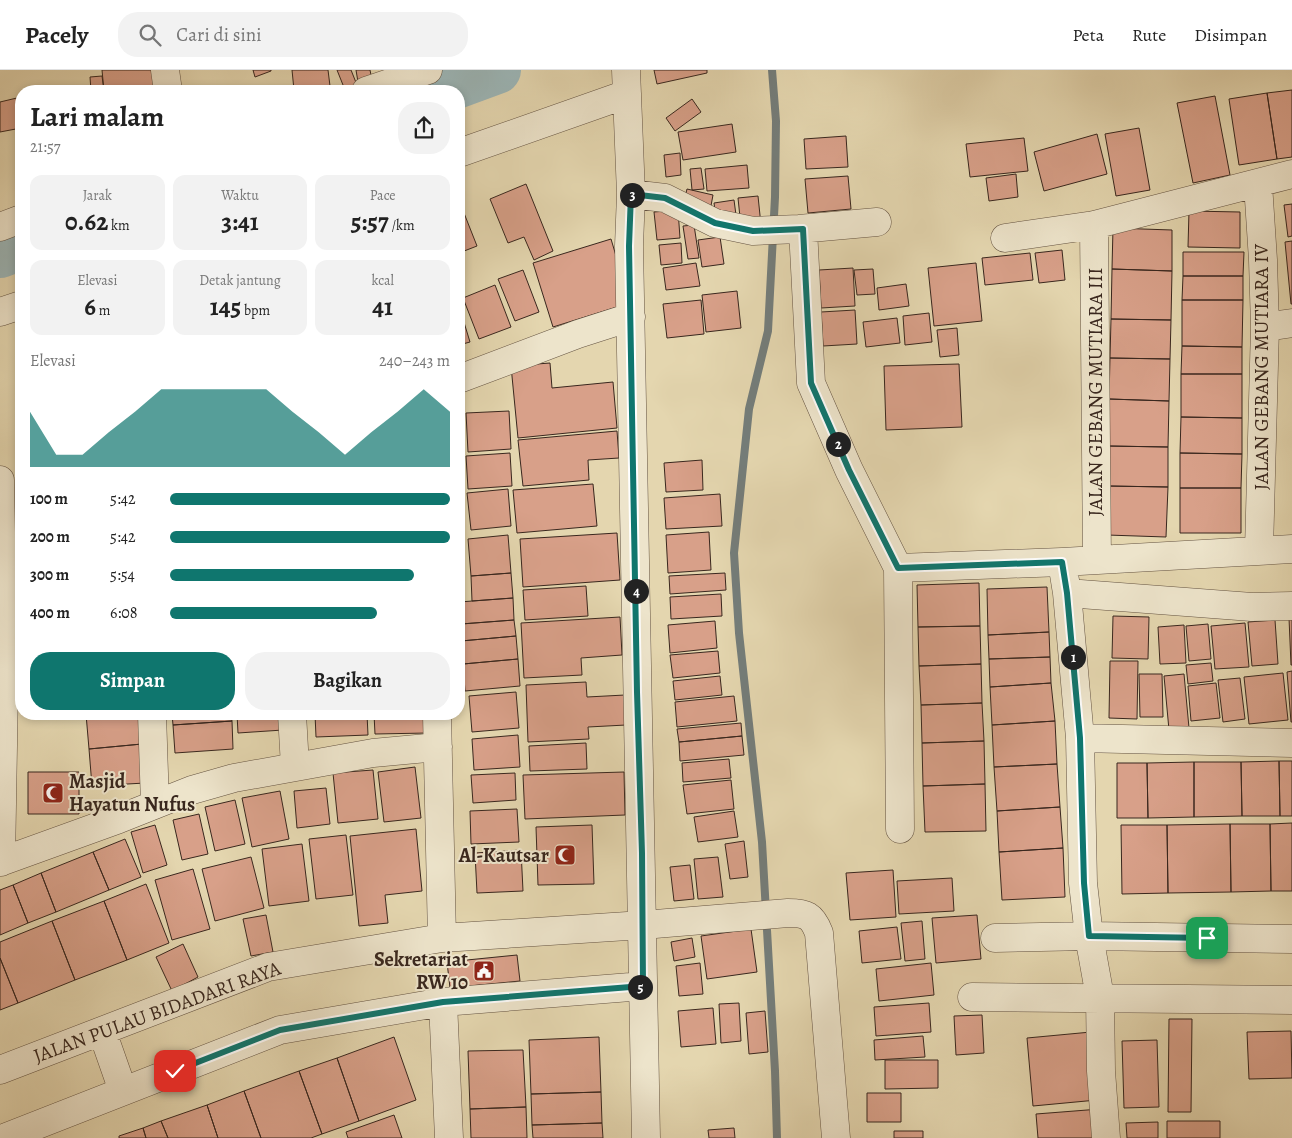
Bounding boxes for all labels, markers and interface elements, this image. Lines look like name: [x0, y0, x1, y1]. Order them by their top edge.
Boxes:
search box: [118, 12, 468, 57]
text: Pacely: [25, 19, 88, 51]
icon: search: [136, 21, 164, 49]
text: Cari di sini: [176, 22, 262, 48]
text: Peta: [1073, 23, 1104, 47]
text: Rute: [1132, 23, 1166, 47]
text: Disimpan: [1194, 23, 1267, 47]
text: Lari malam: [30, 98, 164, 136]
button: share: [398, 102, 450, 154]
text: 21:57: [30, 136, 60, 158]
pin: 3: [620, 182, 644, 208]
text: Jarak: [83, 186, 112, 205]
text: Waktu: [221, 186, 259, 205]
text: Pace: [370, 186, 396, 205]
text: 3: [629, 186, 636, 205]
text: 0.62: [65, 205, 108, 239]
text: 3:41: [221, 205, 259, 239]
text: 5:57: [351, 205, 389, 239]
text: km: [108, 216, 130, 235]
text: /km: [389, 216, 415, 235]
street label: JALAN GEBANG MUTIARA IV: [1248, 243, 1275, 490]
street label: JALAN GEBANG MUTIARA III: [1082, 268, 1109, 516]
text: Elevasi: [77, 271, 117, 290]
text: Detak jantung: [199, 271, 281, 290]
text: kcal: [371, 271, 394, 290]
text: 6: [84, 290, 96, 324]
text: 145: [210, 290, 241, 324]
text: 41: [372, 290, 393, 324]
text: m: [96, 301, 110, 320]
text: bpm: [241, 301, 270, 320]
text: Elevasi: [30, 350, 76, 372]
text: 240–243 m: [379, 350, 450, 372]
pin: 2: [826, 432, 850, 456]
text: 2: [835, 435, 842, 454]
text: 100 m: [30, 488, 68, 510]
text: 5:42: [110, 488, 136, 510]
text: 200 m: [30, 526, 70, 548]
text: 5:42: [110, 526, 136, 548]
text: 300 m: [30, 564, 69, 586]
text: 5:54: [110, 564, 135, 586]
pin: 4: [624, 578, 648, 604]
text: 4: [633, 582, 640, 601]
text: 400 m: [30, 602, 70, 624]
text: 6:08: [110, 602, 138, 624]
pin: 1: [1060, 644, 1086, 670]
text: 1: [1071, 648, 1076, 667]
button: Simpan: [30, 652, 235, 710]
button: Bagikan: [245, 652, 450, 710]
place label: Masjid Hayatun Nufus: [69, 768, 195, 818]
mosque icon: Masjid Hayatun Nufus: [41, 781, 65, 805]
place label: Al-Kautsar: [458, 842, 549, 869]
mosque icon: Al-Kautsar: [553, 843, 577, 867]
pin: [1186, 917, 1228, 959]
icon: arrive: [1193, 924, 1221, 952]
place label: Sekretariat RW 10: [374, 946, 468, 996]
street label: JALAN PULAU BIDADARI RAYA: [30, 955, 285, 1069]
public building icon: Sekretariat RW 10: [472, 959, 496, 983]
pin: 5: [628, 974, 652, 1000]
text: 5: [638, 978, 643, 997]
pin: [154, 1050, 196, 1092]
icon: check: [161, 1057, 189, 1085]

